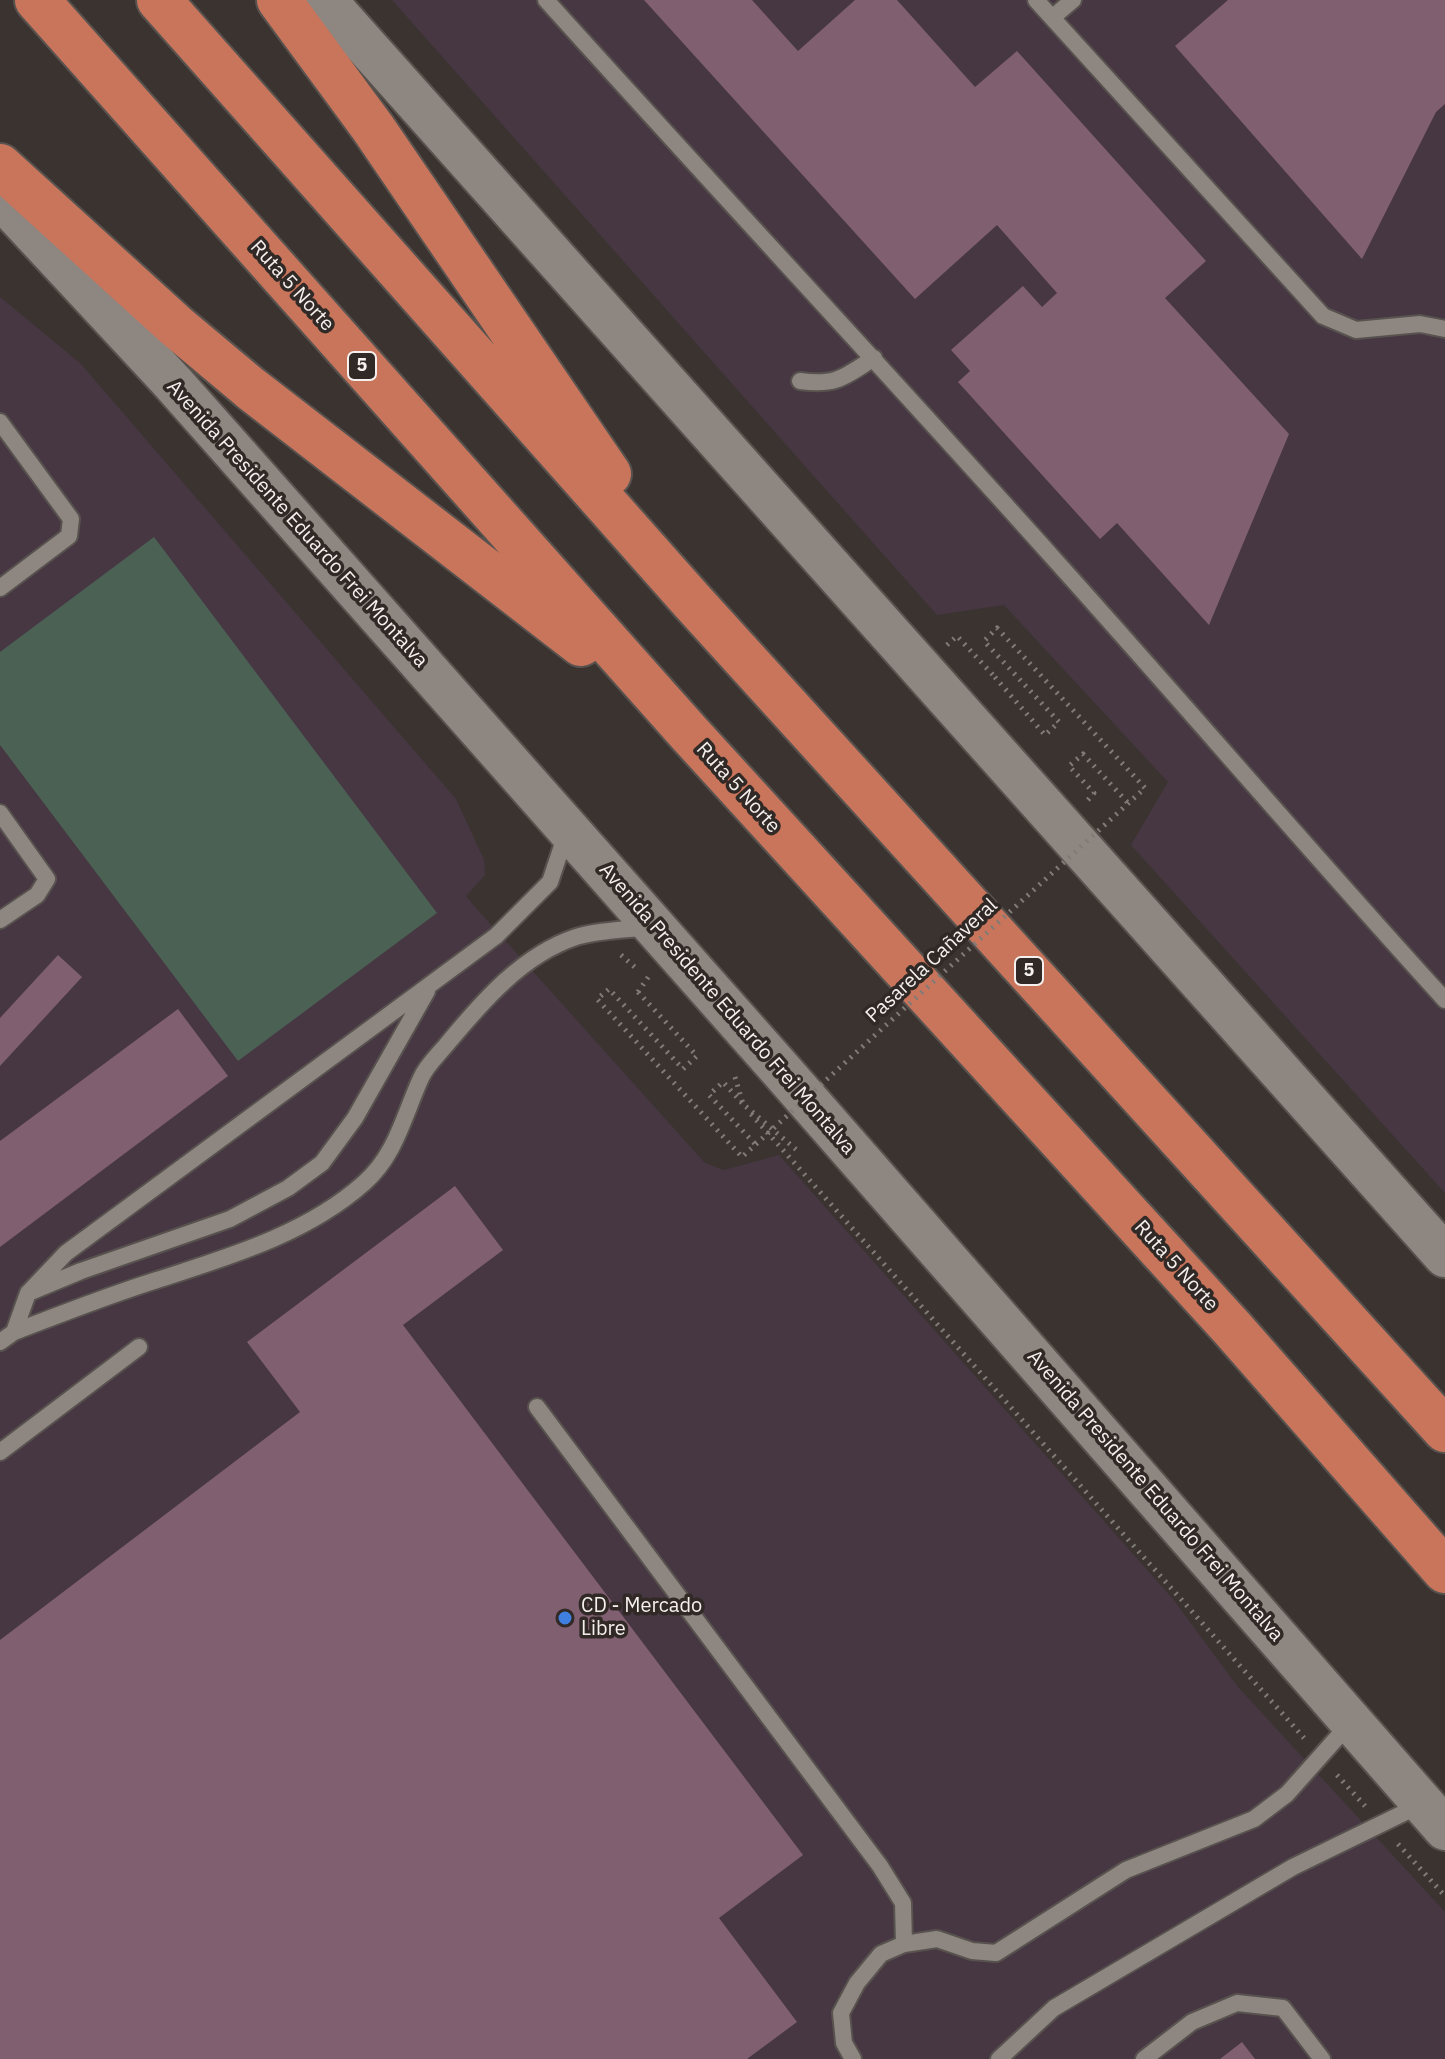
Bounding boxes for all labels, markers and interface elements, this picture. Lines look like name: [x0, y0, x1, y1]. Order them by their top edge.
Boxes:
street label: Ruta 5 Norte: [245, 236, 339, 336]
road number: 5: [348, 352, 376, 380]
street label: Avenida Presidente Eduardo Frei Montalva: [161, 375, 433, 673]
street label: Ruta 5 Norte: [691, 738, 785, 838]
street label: Avenida Presidente Eduardo Frei Montalva: [594, 858, 860, 1160]
street label: Pasarela Cañaveral: [861, 894, 1003, 1028]
road number: 5: [1015, 957, 1043, 985]
street label: Ruta 5 Norte: [1129, 1216, 1223, 1316]
street label: Avenida Presidente Eduardo Frei Montalva: [1022, 1345, 1288, 1647]
place label: CD - Mercado Libre: [581, 1594, 702, 1641]
marker: CD - Mercado Libre: [556, 1609, 574, 1627]

